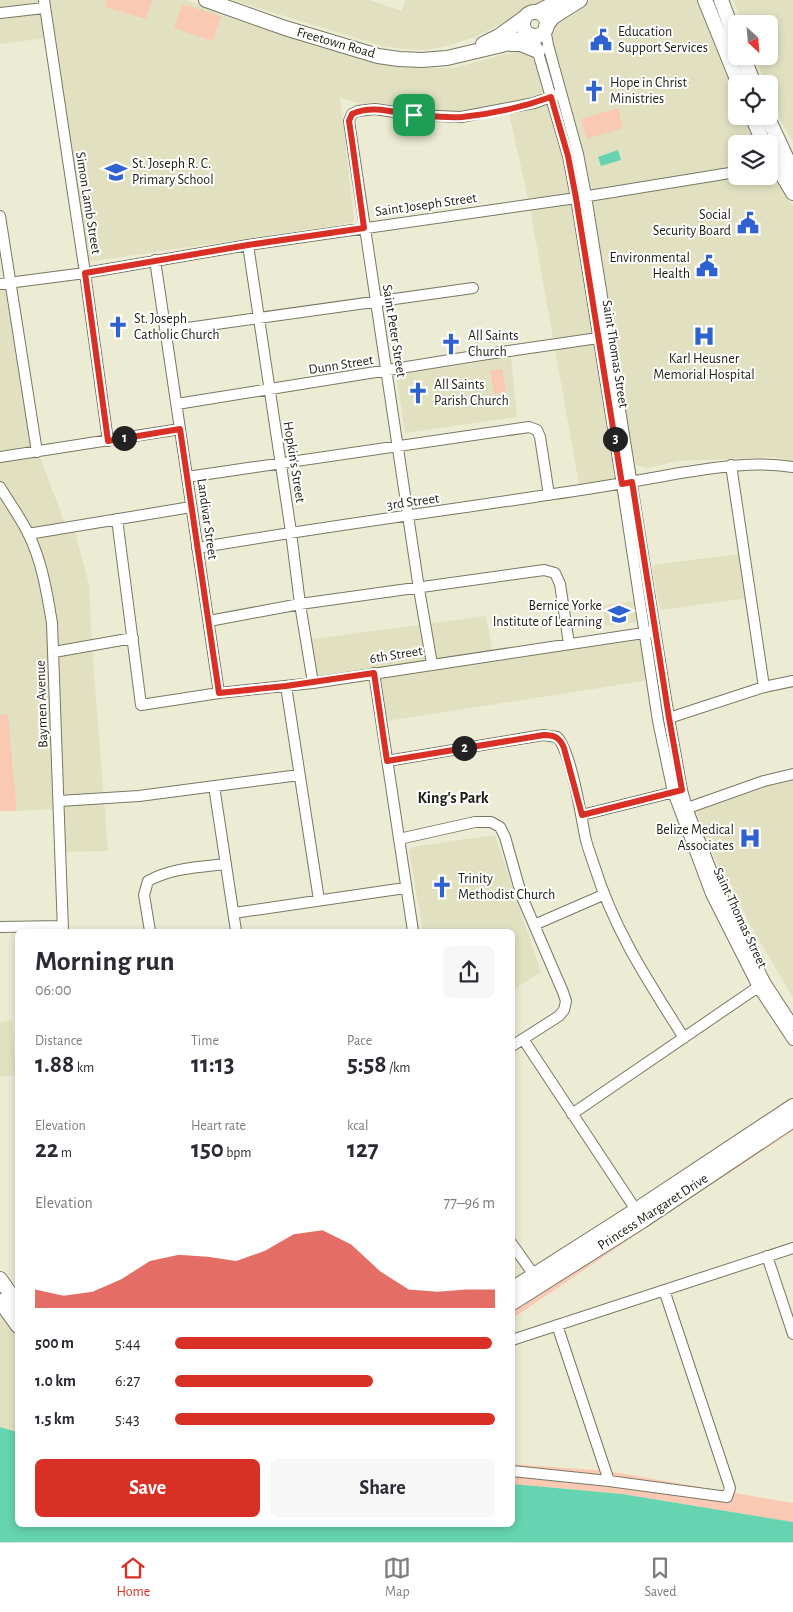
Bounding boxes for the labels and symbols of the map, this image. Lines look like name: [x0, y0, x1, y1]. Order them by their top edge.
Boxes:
north arrow: [728, 15, 778, 65]
street label: Freetown Road: [295, 25, 377, 61]
place label: Education Support Services: [618, 25, 708, 55]
public building icon: Education Support Services: [588, 27, 614, 53]
place label: Hope in Christ Ministries: [610, 76, 687, 106]
church icon: Hope in Christ Ministries: [581, 78, 607, 104]
pin: [393, 94, 435, 136]
street label: Simon Lamb Street: [73, 151, 103, 256]
place label: St. Joseph R. C. Primary School: [132, 157, 214, 187]
school or university icon: St. Joseph R. C. Primary School: [103, 159, 129, 185]
street label: Saint Joseph Street: [374, 191, 478, 219]
place label: Social Security Board: [653, 208, 731, 238]
public building icon: Social Security Board: [735, 210, 761, 236]
place label: Environmental Health: [610, 251, 690, 281]
public building icon: Environmental Health: [694, 253, 720, 279]
street label: Saint Peter Street: [380, 284, 408, 379]
street label: Saint Thomas Street: [600, 299, 631, 409]
place label: St. Joseph Catholic Church: [134, 312, 220, 342]
church icon: St. Joseph Catholic Church: [105, 314, 131, 340]
hospital icon: Karl Heusner Memorial Hospital: [691, 323, 717, 349]
place label: All Saints Church: [468, 329, 518, 359]
church icon: All Saints Church: [438, 331, 464, 357]
place label: Karl Heusner Memorial Hospital: [653, 352, 755, 382]
street label: Dunn Street: [307, 353, 375, 377]
place label: All Saints Parish Church: [434, 378, 509, 408]
church icon: All Saints Parish Church: [405, 380, 431, 406]
street label: Hopkin's Street: [281, 420, 307, 504]
pin: 1: [112, 426, 136, 450]
pin: 3: [602, 426, 628, 452]
street label: Landivar Street: [194, 478, 220, 561]
street label: 3rd Street: [386, 491, 441, 513]
place label: Bernice Yorke Institute of Learning: [493, 599, 602, 629]
school or university icon: Bernice Yorke Institute of Learning: [606, 601, 632, 627]
street label: 6th Street: [368, 644, 424, 666]
street label: Baymen Avenue: [33, 660, 51, 748]
pin: 2: [452, 736, 476, 760]
district label: King's Park: [417, 790, 489, 806]
place label: Belize Medical Associates: [656, 823, 734, 853]
hospital icon: Belize Medical Associates: [737, 825, 763, 851]
street label: Saint Thomas Street: [711, 866, 770, 971]
place label: Trinity Methodist Church: [458, 872, 555, 902]
church icon: Trinity Methodist Church: [429, 874, 455, 900]
street label: Princess Margaret Drive: [595, 1171, 711, 1253]

